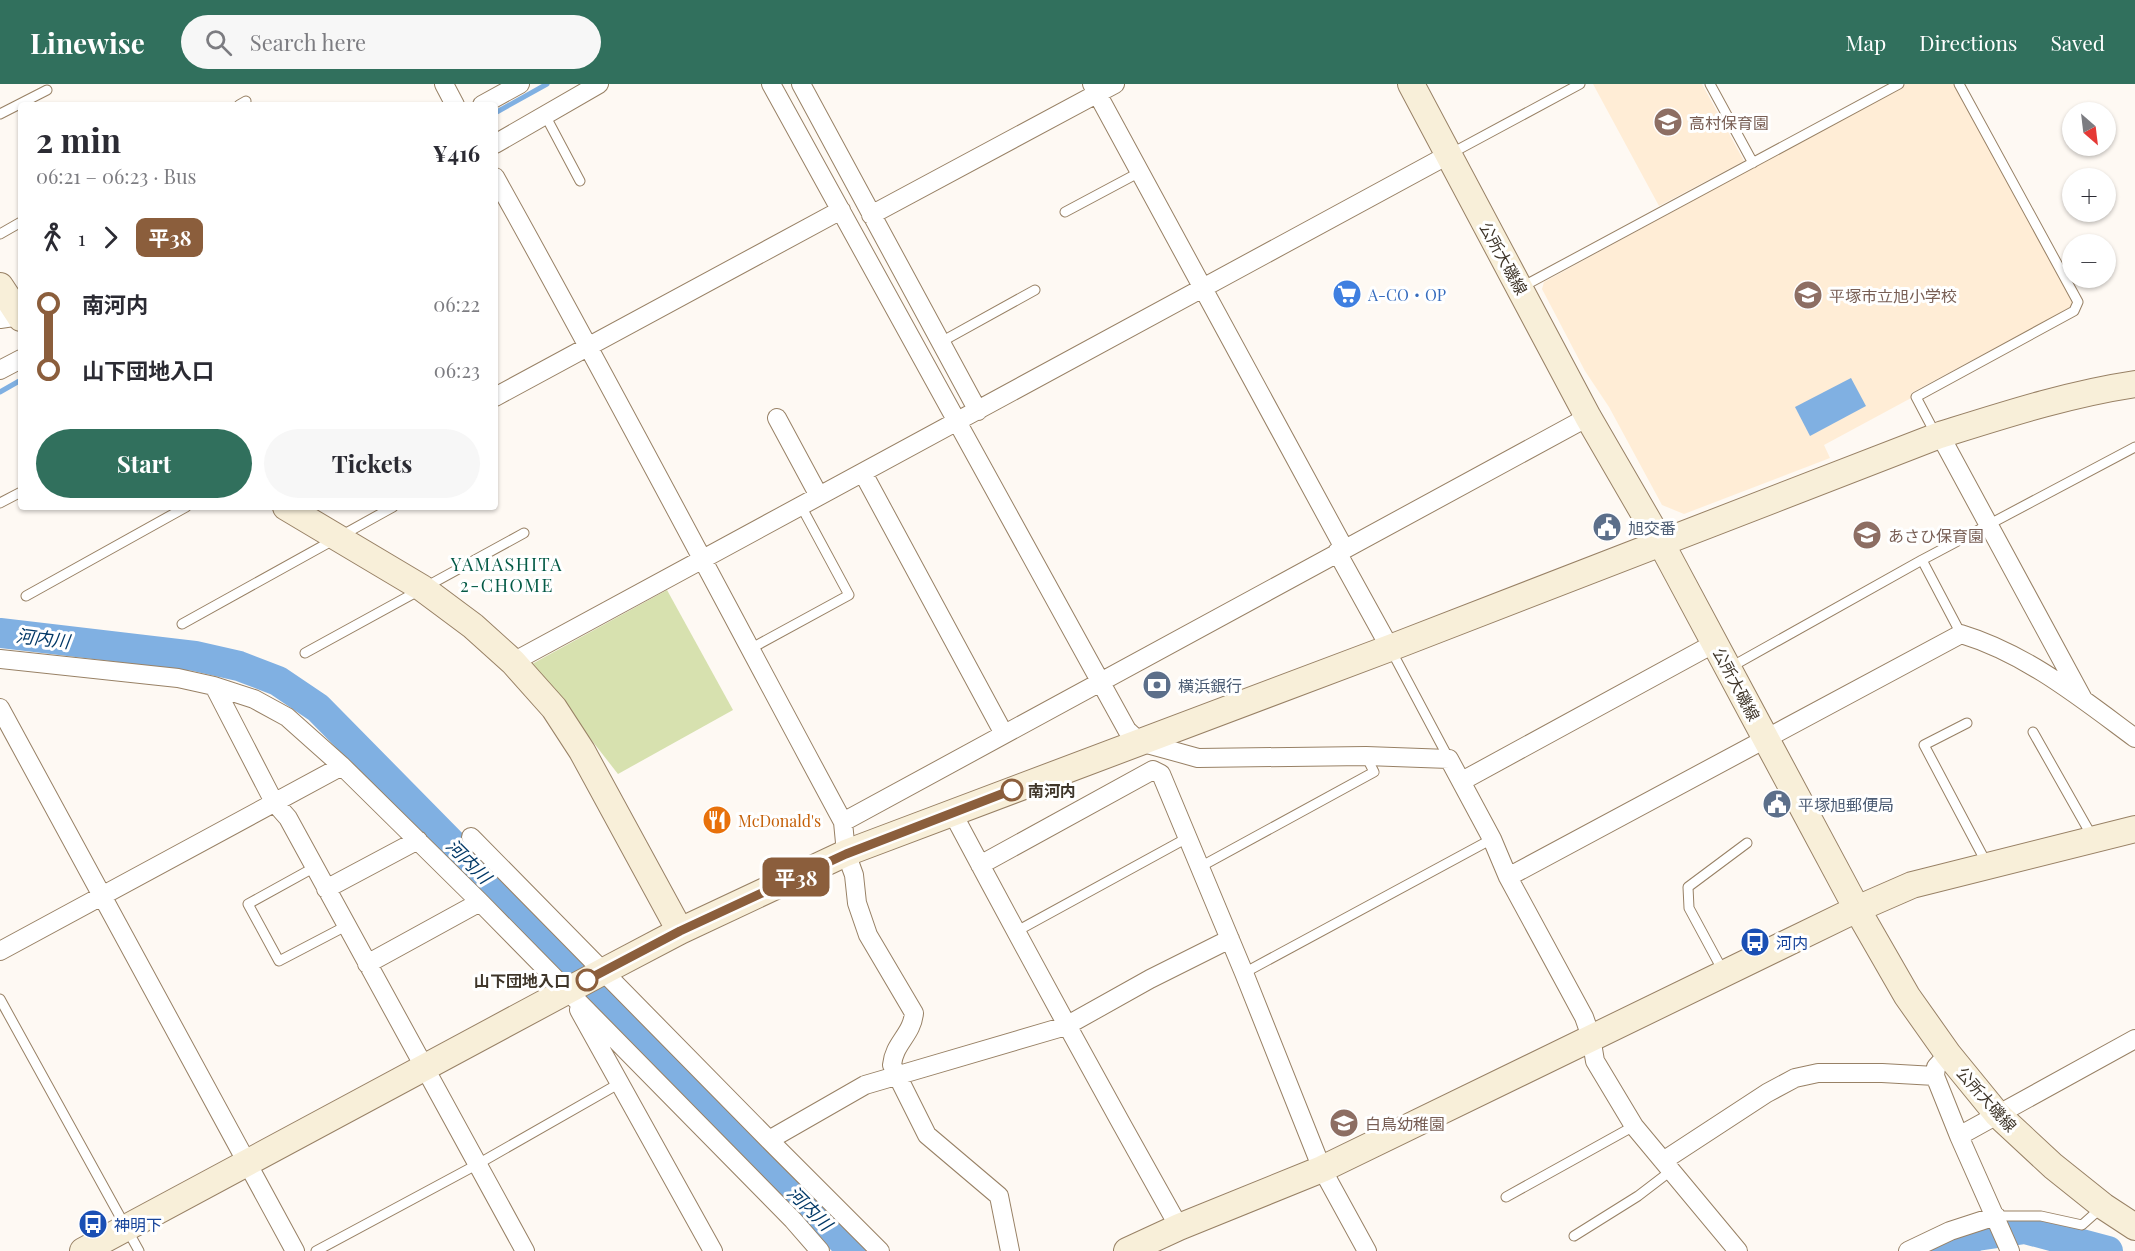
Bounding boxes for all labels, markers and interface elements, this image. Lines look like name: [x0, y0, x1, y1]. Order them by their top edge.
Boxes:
search box: [181, 15, 601, 69]
text: Linewise: [30, 24, 145, 61]
icon: search: [202, 26, 235, 59]
text: Search here: [250, 27, 366, 57]
text: Map: [1845, 28, 1886, 56]
text: Directions: [1919, 28, 2017, 56]
text: Saved: [2050, 28, 2105, 56]
north arrow: [2062, 102, 2116, 156]
map controls: [2062, 102, 2116, 288]
school or university icon: 高村保育園: [1652, 106, 1684, 138]
place label: 高村保育園: [1689, 112, 1769, 133]
text: 2 min: [36, 117, 121, 161]
text: ¥416: [433, 138, 480, 168]
text: 06:21 – 06:23 · Bus: [36, 162, 197, 189]
button: +: [2062, 168, 2116, 222]
street label: 公所大磯線: [1475, 218, 1533, 298]
icon: walk: [36, 221, 69, 254]
icon: forward: [94, 221, 127, 254]
text: 平38: [148, 223, 191, 251]
text: 1: [78, 224, 85, 251]
button: −: [2062, 234, 2116, 288]
supermarket icon: A-CO・OP: [1331, 278, 1363, 310]
school or university icon: 平塚市立旭小学校: [1792, 279, 1824, 311]
place label: A-CO・OP: [1367, 284, 1446, 305]
place label: 平塚市立旭小学校: [1829, 285, 1957, 306]
text: 南河内: [82, 289, 148, 319]
text: 06:22: [433, 290, 480, 317]
text: 山下団地入口: [82, 355, 214, 385]
text: 06:23: [434, 356, 480, 383]
button: Start: [36, 429, 252, 498]
button: Tickets: [264, 429, 480, 498]
public building icon: 旭交番: [1591, 511, 1623, 543]
place label: 旭交番: [1628, 517, 1676, 538]
school or university icon: あさひ保育園: [1851, 519, 1883, 551]
place label: あさひ保育園: [1888, 525, 1984, 546]
district label: YAMASHITA 2-CHOME: [450, 552, 563, 597]
water label: 河内川: [15, 623, 73, 653]
street label: 公所大磯線: [1709, 644, 1765, 724]
bank icon: 横浜銀行: [1141, 669, 1173, 701]
place label: 横浜銀行: [1178, 675, 1242, 696]
marker: 南河内: [1001, 779, 1023, 801]
place label: 南河内: [1028, 780, 1076, 801]
public building icon: 平塚旭郵便局: [1761, 788, 1793, 820]
place label: 平塚旭郵便局: [1798, 794, 1894, 815]
restaurant icon: McDonald's: [701, 804, 733, 836]
place label: McDonald's: [738, 810, 821, 831]
water label: 河内川: [441, 833, 498, 890]
line badge: 平38: [762, 858, 830, 896]
text: 平38: [774, 863, 818, 891]
bus stop icon: 河内: [1739, 926, 1771, 958]
place label: 河内: [1776, 932, 1808, 953]
marker: 山下団地入口: [576, 969, 598, 991]
place label: 山下団地入口: [474, 970, 570, 991]
street label: 公所大磯線: [1952, 1062, 2022, 1136]
school or university icon: 白鳥幼稚園: [1328, 1107, 1360, 1139]
place label: 白鳥幼稚園: [1365, 1113, 1445, 1134]
water label: 河内川: [782, 1180, 839, 1237]
bus stop icon: 神明下: [77, 1208, 109, 1240]
place label: 神明下: [114, 1214, 162, 1235]

